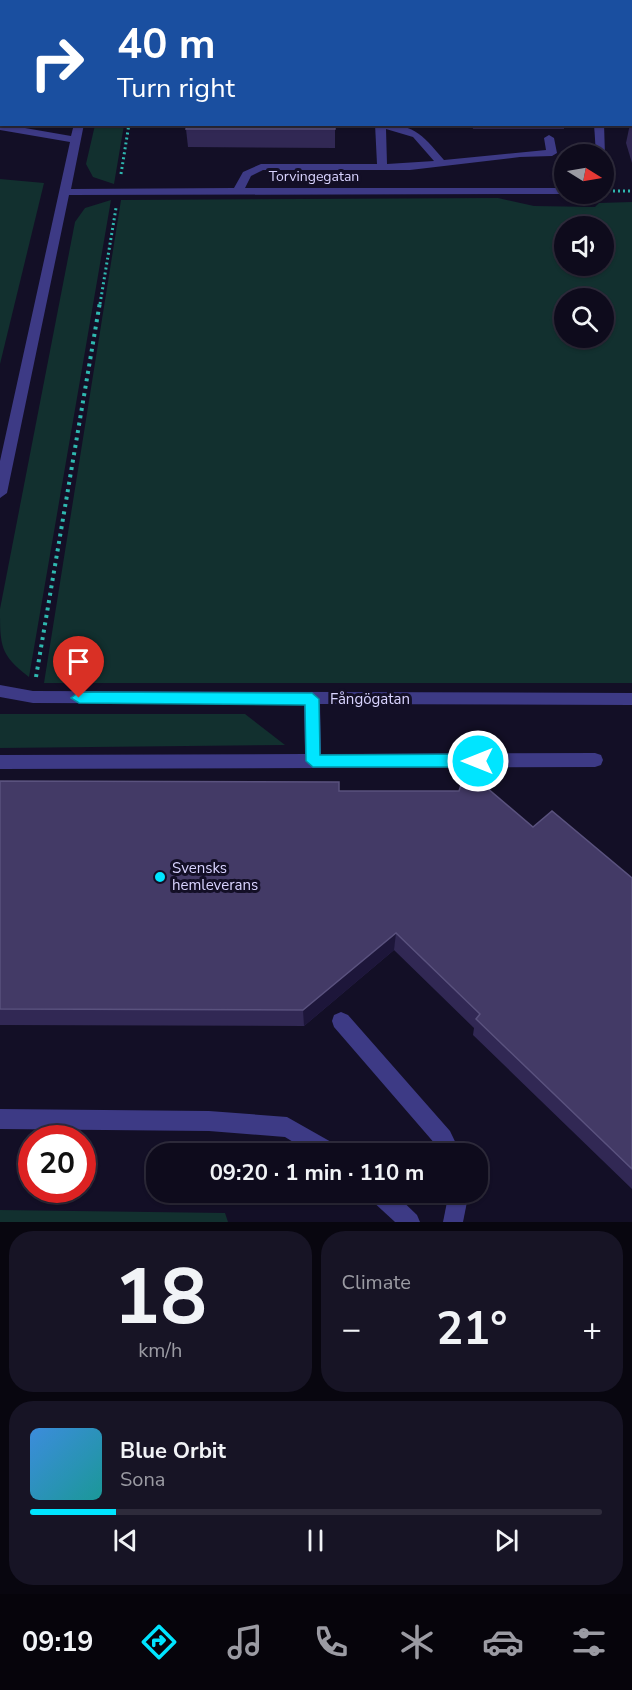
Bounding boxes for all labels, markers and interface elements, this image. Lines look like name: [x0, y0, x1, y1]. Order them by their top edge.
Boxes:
text: 40 m: [117, 16, 216, 73]
icon: right: [18, 24, 96, 102]
text: Turn right: [117, 70, 235, 107]
north arrow: [554, 144, 614, 204]
map controls: [554, 144, 614, 348]
street label: Torvingegatan: [269, 167, 359, 186]
button: sound: [554, 216, 614, 276]
button: search: [554, 288, 614, 348]
pin: [53, 636, 104, 698]
icon: arrive: [62, 645, 95, 678]
street label: Fångögatan: [330, 689, 410, 709]
position arrow: [446, 729, 510, 793]
place label: Svensks hemleverans: [172, 858, 258, 895]
marker: Svensks hemleverans: [153, 870, 167, 884]
speed limit sign: 20: [18, 1125, 96, 1203]
text: 09:20 · 1 min · 110 m: [210, 1158, 424, 1188]
text: 18: [113, 1244, 207, 1351]
text: Climate: [342, 1269, 411, 1296]
text: 21°: [436, 1299, 507, 1360]
text: −: [342, 1307, 361, 1352]
text: +: [582, 1307, 602, 1352]
text: km/h: [138, 1337, 182, 1364]
text: Blue Orbit: [120, 1436, 226, 1466]
text: Sona: [120, 1466, 165, 1493]
icon: previous: [109, 1524, 142, 1557]
icon: pause: [299, 1524, 332, 1557]
icon: next: [490, 1524, 523, 1557]
icon: directions: [138, 1621, 180, 1663]
icon: music: [224, 1621, 266, 1663]
icon: phone: [310, 1621, 352, 1663]
icon: climate: [396, 1621, 438, 1663]
icon: car: [482, 1621, 524, 1663]
icon: filters: [568, 1621, 610, 1663]
text: 09:19: [22, 1624, 94, 1661]

